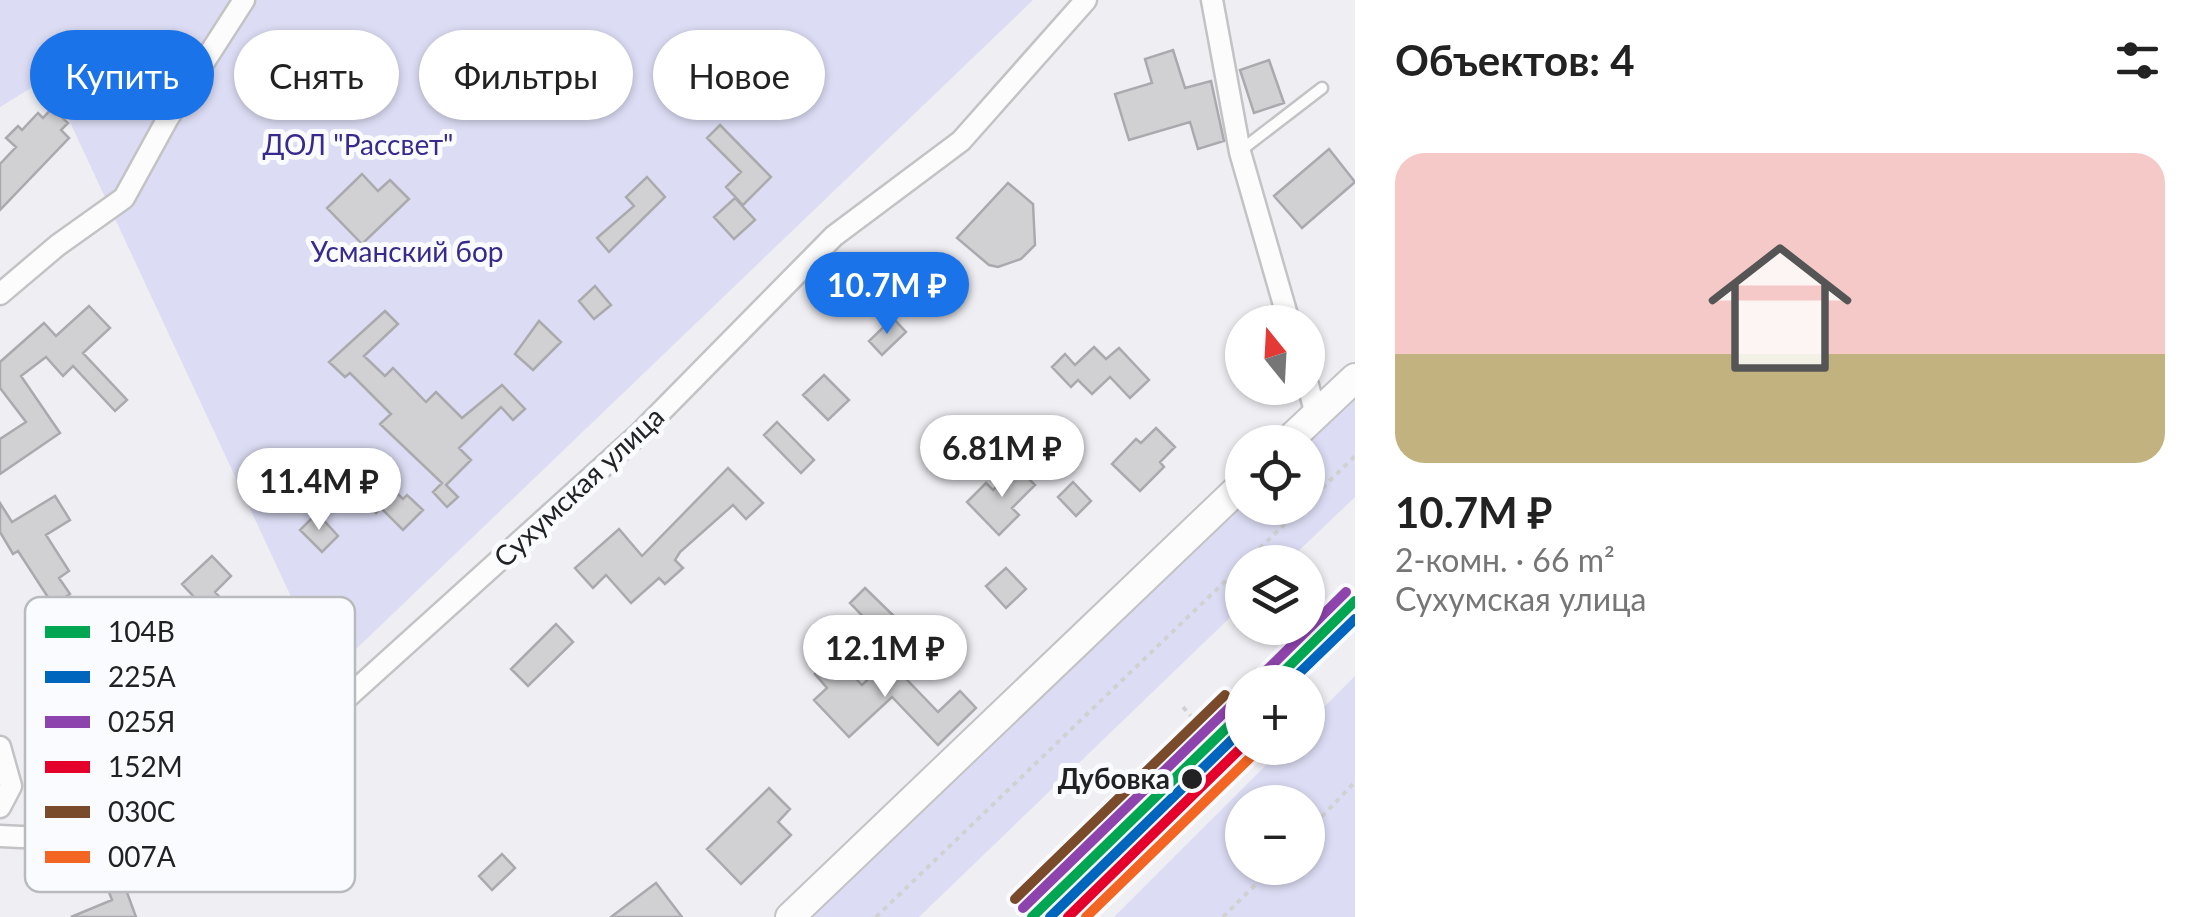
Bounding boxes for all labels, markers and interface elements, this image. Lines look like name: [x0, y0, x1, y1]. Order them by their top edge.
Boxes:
chip: Купить: [30, 30, 214, 120]
chip: Снять: [234, 30, 399, 120]
chip: Фильтры: [419, 30, 633, 120]
chip: Новое: [653, 30, 825, 120]
icon: filters: [2110, 33, 2165, 88]
text: Объектов: 4: [1395, 35, 1635, 85]
park label: ДОЛ "Рассвет": [263, 127, 454, 161]
icon: home: [1690, 218, 1870, 398]
park label: Усманский бор: [311, 234, 503, 268]
pin: 10.7M ₽: [795, 252, 979, 337]
text: 10.7M ₽: [827, 265, 947, 304]
north arrow: [1225, 305, 1325, 405]
map controls: [1225, 305, 1325, 885]
street label: Сухумская улица: [486, 399, 670, 574]
pin: 6.81M ₽: [910, 415, 1094, 500]
button: locate: [1225, 425, 1325, 525]
text: 6.81M ₽: [942, 428, 1062, 467]
pin: 11.4M ₽: [227, 448, 411, 533]
text: 11.4M ₽: [259, 461, 379, 500]
text: 10.7M ₽: [1395, 487, 1552, 537]
text: 2-комн. · 66 m²: [1395, 540, 1615, 579]
button: layers: [1225, 545, 1325, 645]
text: Сухумская улица: [1395, 579, 1646, 618]
legend: [25, 597, 355, 892]
text: 104В: [108, 614, 175, 648]
pin: 12.1M ₽: [793, 615, 977, 700]
text: 12.1M ₽: [825, 628, 945, 667]
text: 225А: [108, 659, 176, 693]
button: +: [1225, 665, 1325, 765]
text: 025Я: [108, 704, 175, 738]
text: 152М: [108, 749, 183, 783]
place label: Дубовка: [1058, 761, 1170, 795]
marker: Дубовка: [1179, 766, 1205, 792]
button: −: [1225, 785, 1325, 885]
text: 030C: [108, 794, 176, 828]
text: 007А: [108, 839, 176, 873]

